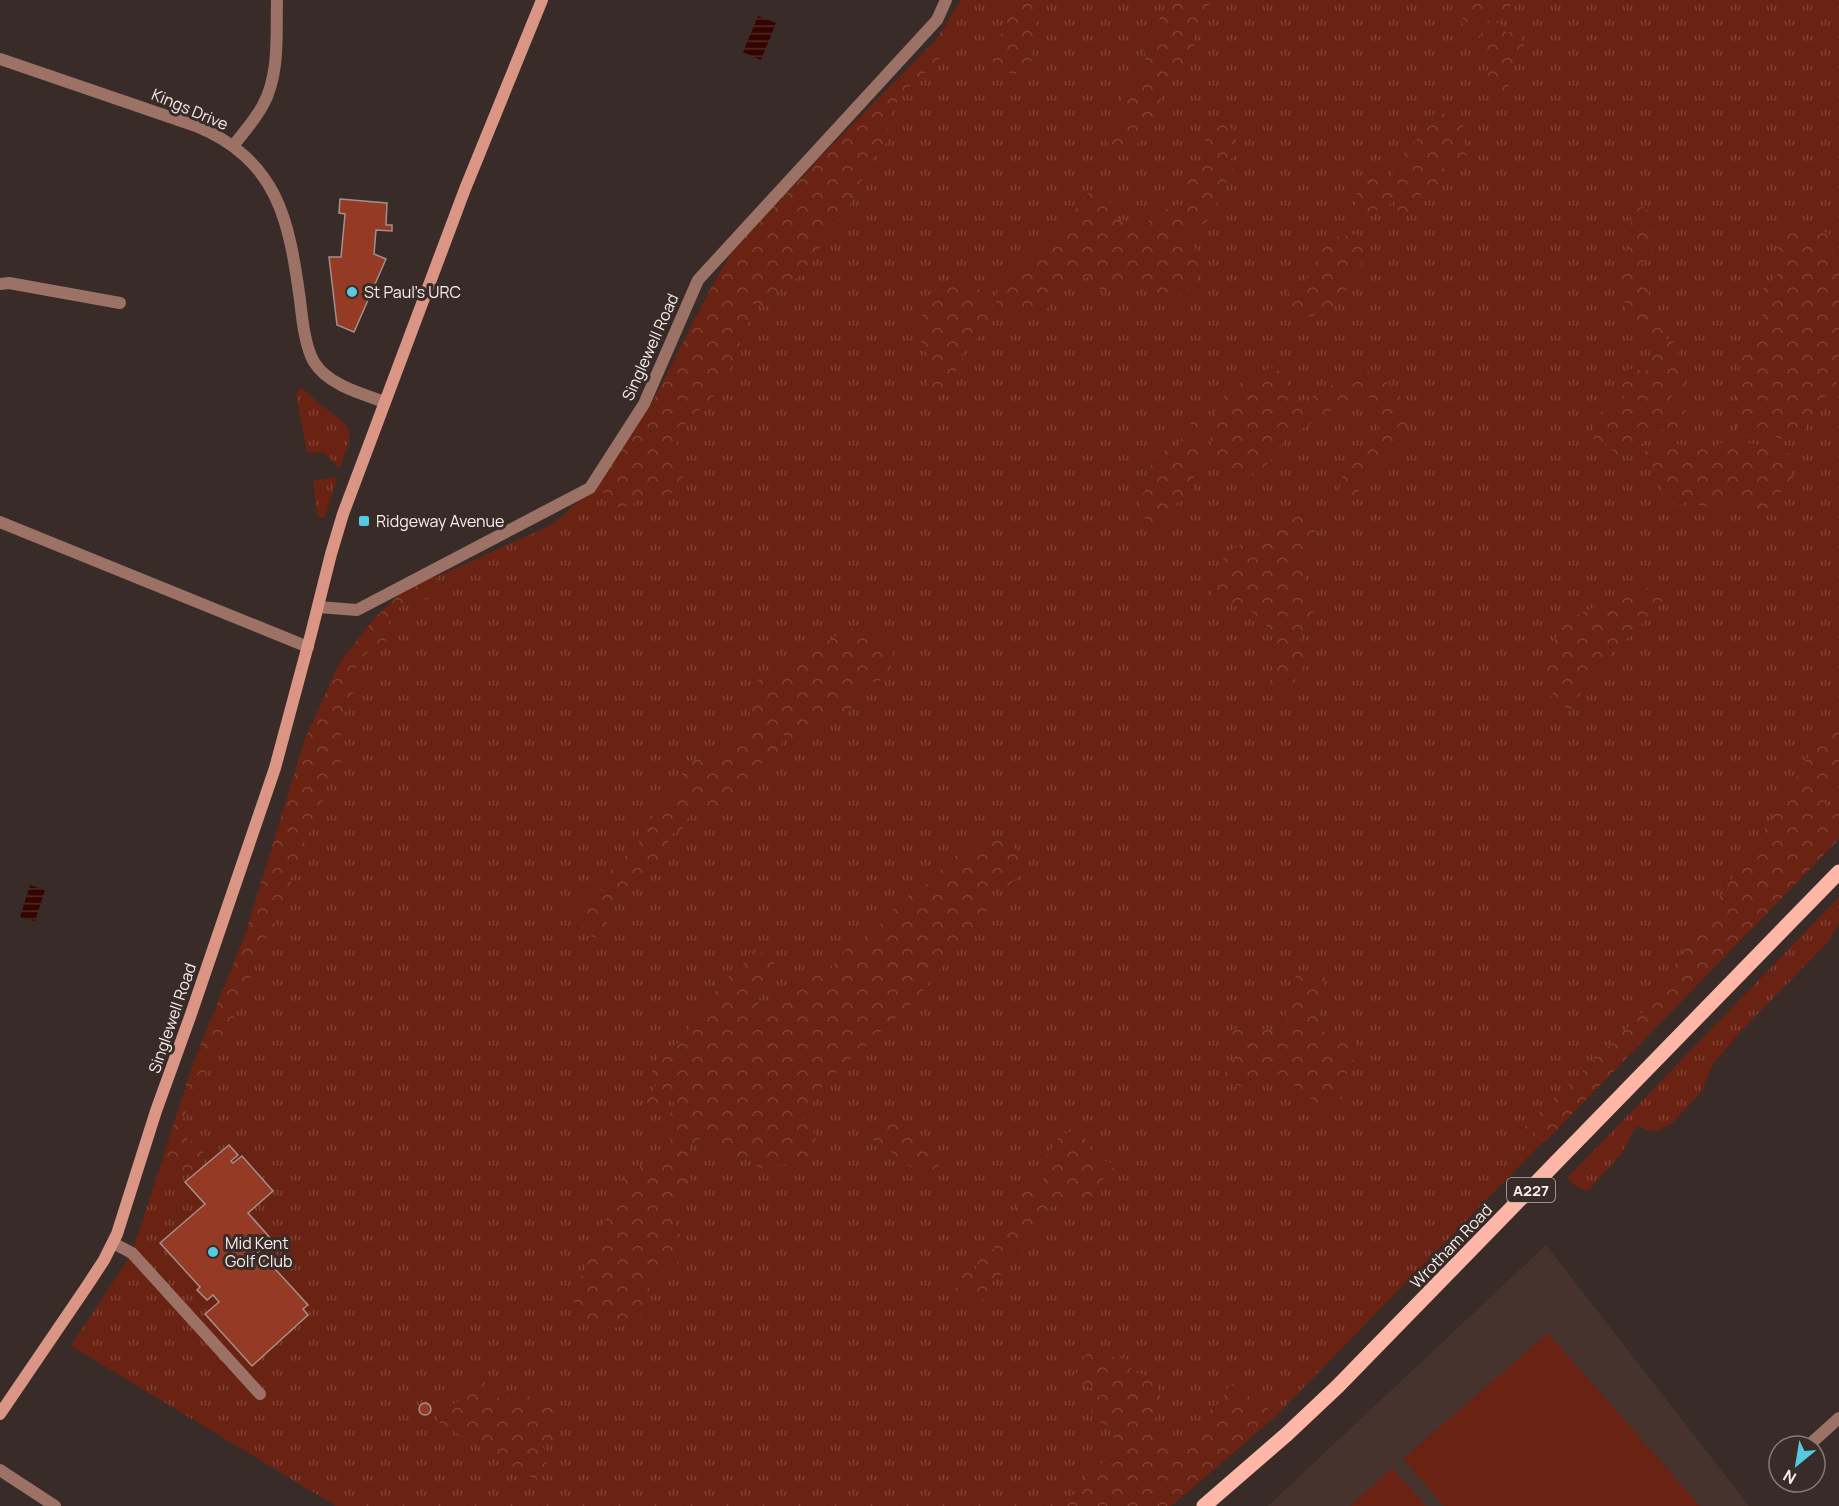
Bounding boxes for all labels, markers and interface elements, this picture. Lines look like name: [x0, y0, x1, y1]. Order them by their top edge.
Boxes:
street label: Kings Drive: [148, 83, 232, 135]
place label: St Paul's URC: [364, 281, 461, 303]
marker: St Paul's URC: [345, 285, 359, 299]
street label: Singlewell Road: [617, 290, 683, 404]
place label: Ridgeway Avenue: [376, 510, 504, 532]
marker: Ridgeway Avenue: [357, 514, 371, 528]
street label: Singlewell Road: [143, 960, 201, 1076]
road number: A227: [1507, 1178, 1555, 1202]
street label: Wrotham Road: [1405, 1199, 1497, 1293]
place label: Mid Kent Golf Club: [225, 1232, 293, 1272]
marker: Mid Kent Golf Club: [206, 1245, 220, 1259]
north arrow: [1767, 1434, 1827, 1494]
text: N: [1779, 1465, 1800, 1489]

